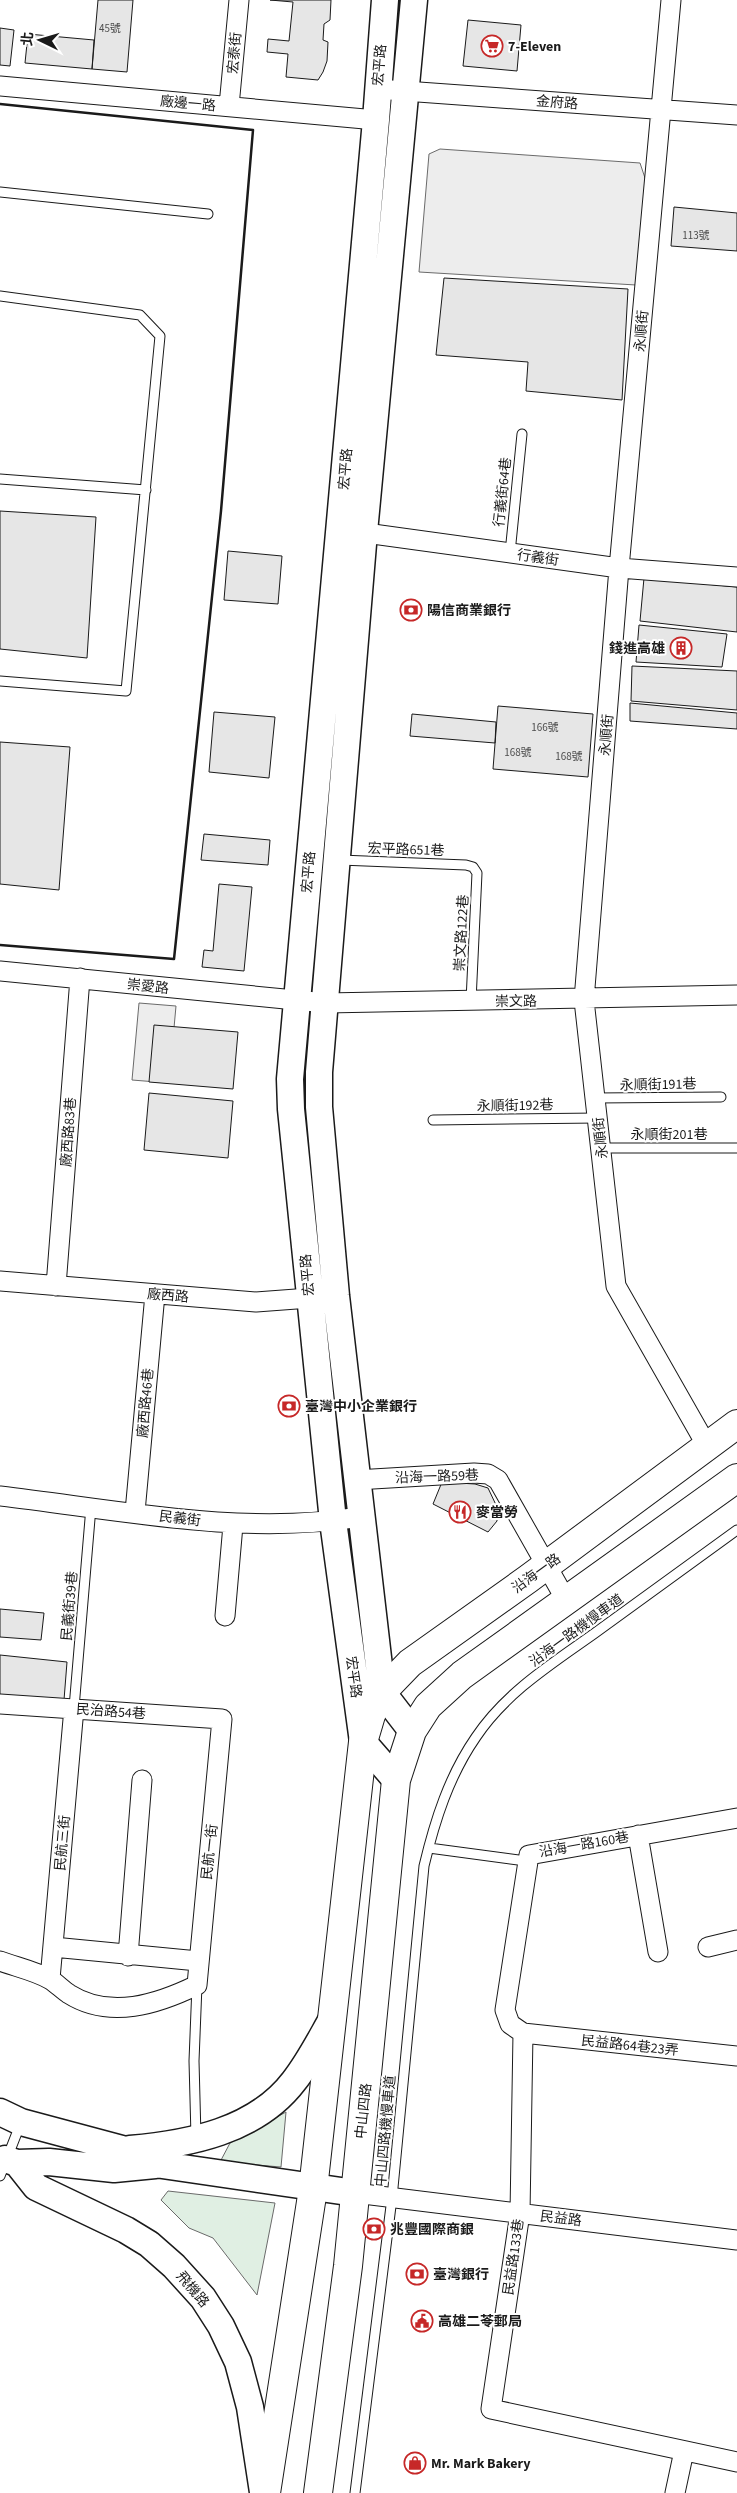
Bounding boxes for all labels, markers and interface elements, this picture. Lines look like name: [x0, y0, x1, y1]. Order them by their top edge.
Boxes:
north arrow: [15, 15, 65, 65]
house number: 45號: [99, 21, 121, 36]
text: 北: [17, 31, 39, 47]
street label: 宏泰街: [223, 31, 247, 75]
supermarket icon: 7-Eleven: [480, 34, 504, 58]
place label: 7-Eleven: [508, 37, 561, 57]
street label: 宏平路: [368, 43, 392, 87]
street label: 廠邊一路: [159, 92, 217, 116]
street label: 金府路: [535, 92, 579, 114]
house number: 113號: [682, 228, 710, 243]
street label: 永順街: [630, 309, 654, 353]
street label: 宏平路: [334, 447, 358, 491]
street label: 行義街64巷: [489, 456, 517, 528]
street label: 行義街: [516, 545, 560, 571]
bank icon: 陽信商業銀行: [399, 598, 423, 622]
place label: 陽信商業銀行: [427, 601, 511, 621]
building icon: 錢進高雄: [669, 636, 693, 660]
place label: 錢進高雄: [609, 639, 665, 659]
street label: 永順街: [595, 713, 619, 757]
house number: 166號: [531, 720, 559, 735]
house number: 168號: [504, 745, 532, 760]
house number: 168號: [555, 749, 583, 764]
street label: 宏平路651巷: [367, 839, 445, 861]
street label: 宏平路: [297, 850, 321, 894]
street label: 崇文路122巷: [450, 894, 474, 972]
street label: 崇愛路: [126, 975, 170, 999]
street label: 崇文路: [495, 992, 537, 1012]
street label: 永順街191巷: [619, 1074, 697, 1096]
street label: 永順街192巷: [476, 1095, 554, 1117]
street label: 廠西路83巷: [57, 1096, 81, 1168]
street label: 永順街: [589, 1116, 613, 1160]
street label: 永順街201巷: [631, 1125, 707, 1145]
street label: 宏平路: [296, 1253, 320, 1297]
street label: 廠西路: [146, 1284, 190, 1308]
street label: 廠西路46巷: [133, 1367, 159, 1439]
bank icon: 臺灣中小企業銀行: [277, 1394, 301, 1418]
place label: 臺灣中小企業銀行: [305, 1397, 417, 1417]
street label: 沿海一路59巷: [395, 1466, 479, 1488]
restaurant icon: 麥當勞: [448, 1500, 472, 1524]
place label: 麥當勞: [476, 1503, 518, 1523]
street label: 民義街: [158, 1507, 202, 1531]
street label: 沿海一路: [508, 1549, 565, 1598]
street label: 民義街39巷: [57, 1570, 83, 1642]
street label: 沿海一路機慢車道: [525, 1590, 628, 1672]
street label: 宏平路: [340, 1655, 366, 1699]
street label: 民治路54巷: [75, 1700, 147, 1724]
street label: 民航三街: [51, 1814, 75, 1872]
street label: 民航一街: [197, 1823, 223, 1881]
street label: 沿海一路160巷: [538, 1827, 631, 1863]
street label: 民益路64巷23弄: [580, 2031, 680, 2061]
street label: 中山四路機慢車道: [371, 2074, 401, 2188]
street label: 中山四路: [351, 2082, 377, 2140]
street label: 民益路: [539, 2207, 583, 2231]
bank icon: 兆豐國際商銀: [362, 2217, 386, 2241]
street label: 民益路133巷: [499, 2218, 529, 2297]
place label: 兆豐國際商銀: [390, 2220, 474, 2240]
bank icon: 臺灣銀行: [405, 2262, 429, 2286]
place label: 臺灣銀行: [433, 2265, 489, 2285]
street label: 飛機路: [171, 2267, 213, 2312]
public building icon: 高雄二苓郵局: [410, 2309, 434, 2333]
place label: 高雄二苓郵局: [438, 2312, 522, 2332]
shop icon: Mr. Mark Bakery: [403, 2451, 427, 2475]
place label: Mr. Mark Bakery: [431, 2454, 531, 2474]

